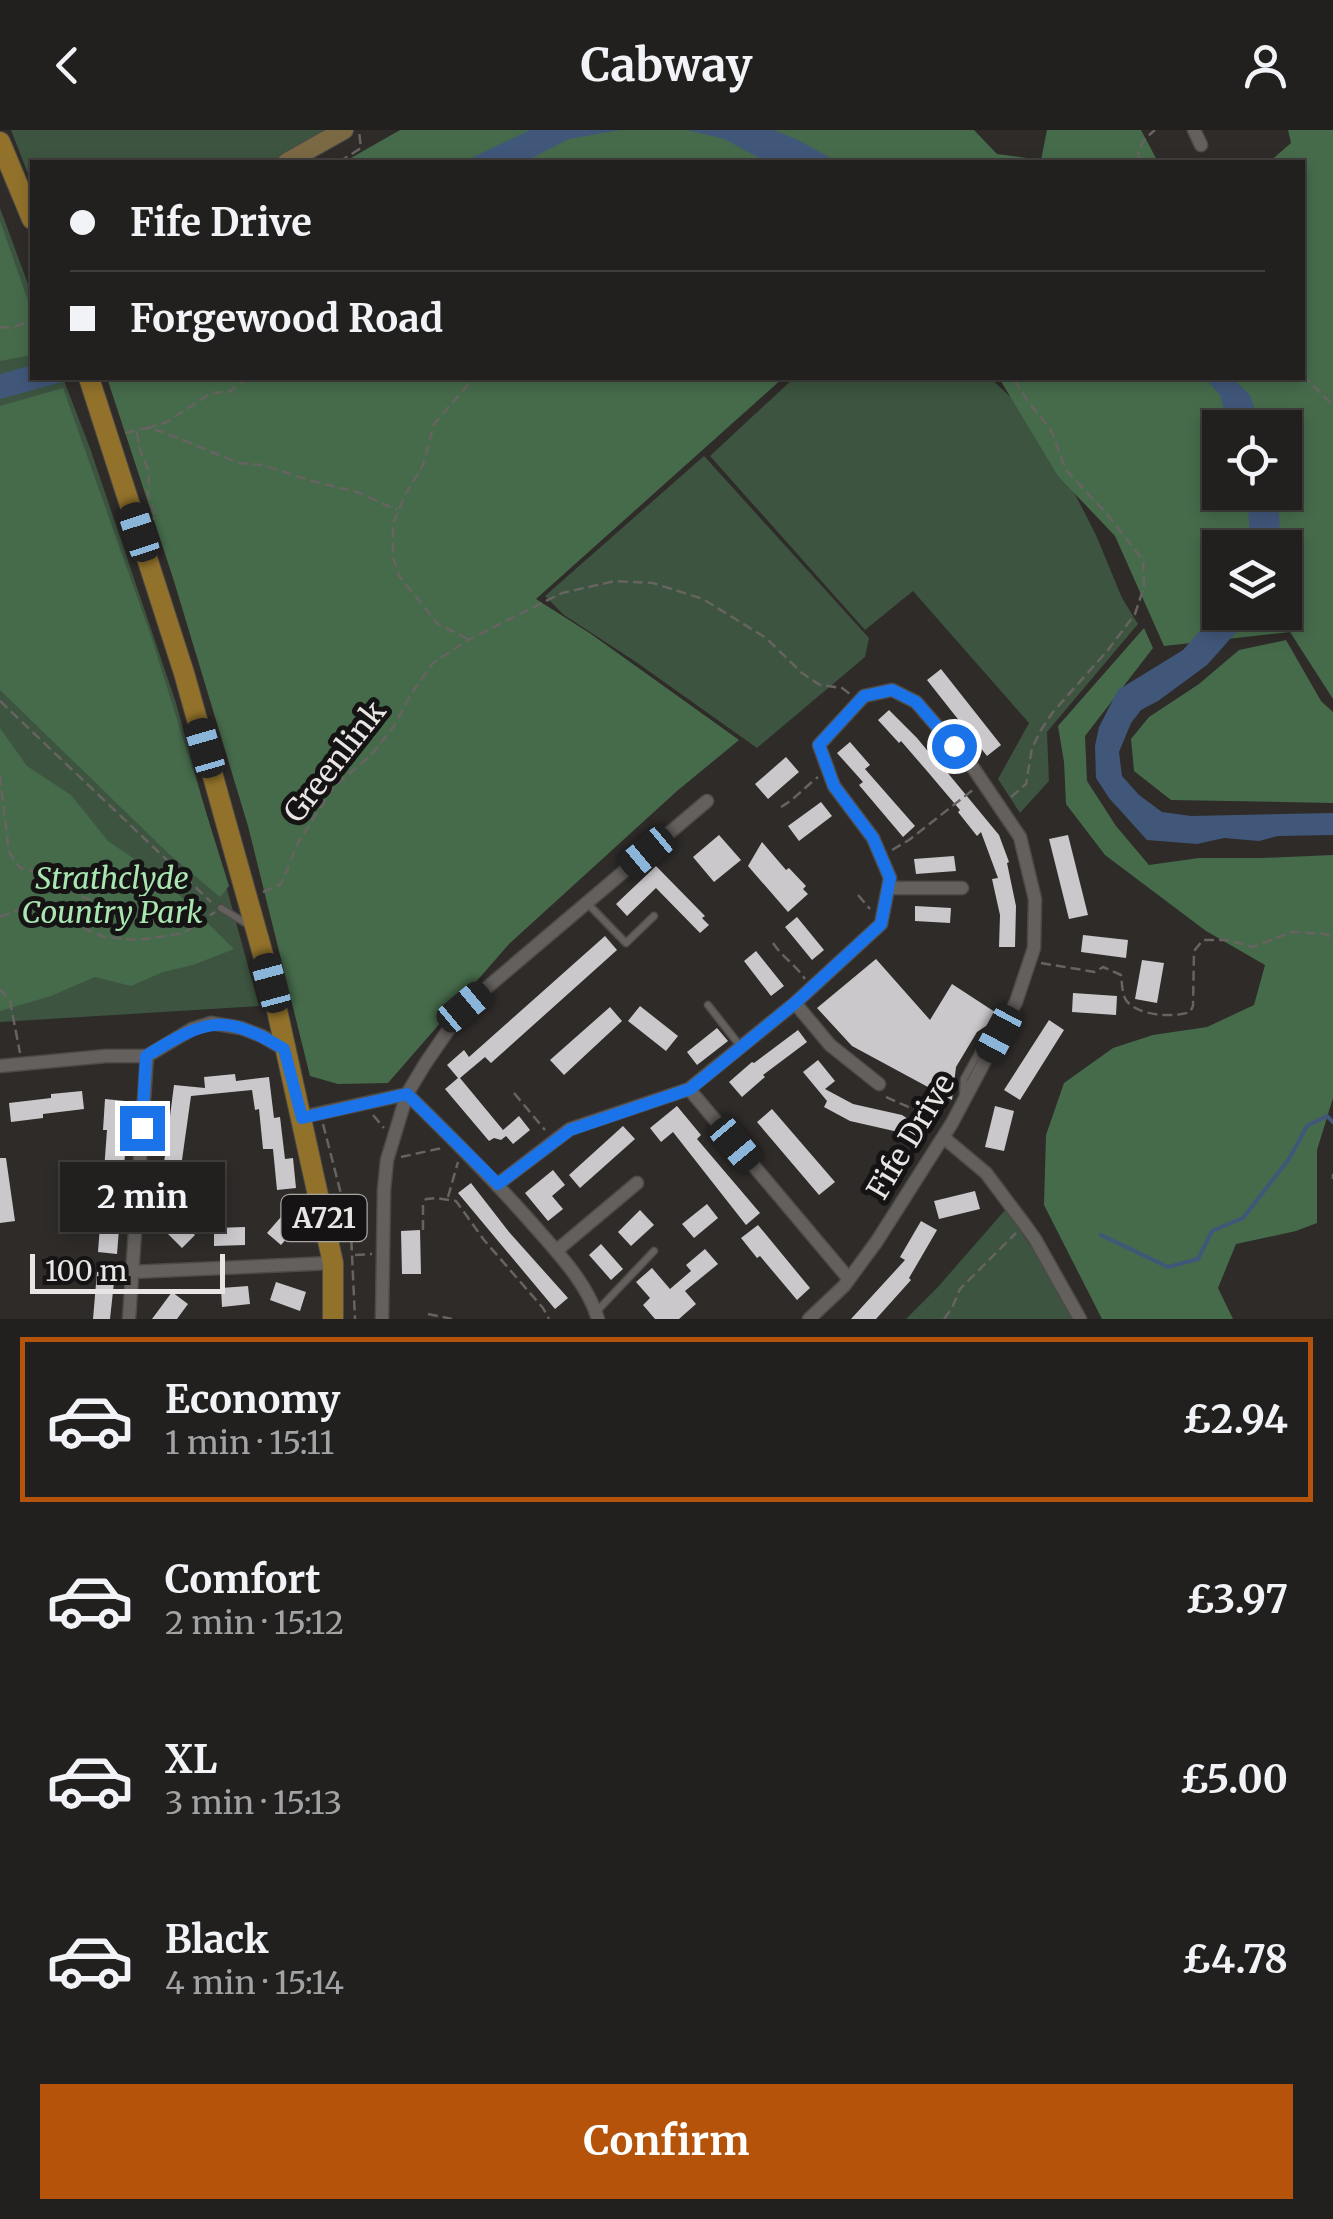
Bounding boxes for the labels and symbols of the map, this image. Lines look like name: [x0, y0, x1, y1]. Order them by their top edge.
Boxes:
car: [115, 499, 163, 565]
street label: Greenlink: [275, 693, 393, 830]
car: [182, 715, 228, 781]
route start: [932, 724, 977, 769]
car: [614, 821, 680, 883]
park label: Strathclyde Country Park: [21, 859, 203, 931]
car: [249, 950, 293, 1016]
car: [431, 976, 497, 1038]
car: [972, 1000, 1026, 1068]
street label: Fife Drive: [858, 1067, 962, 1206]
route end: [120, 1106, 165, 1151]
car: [704, 1111, 766, 1177]
callout: 2 min: [59, 1163, 224, 1233]
road number: A721: [282, 1195, 366, 1241]
scale bar: [30, 1249, 225, 1294]

